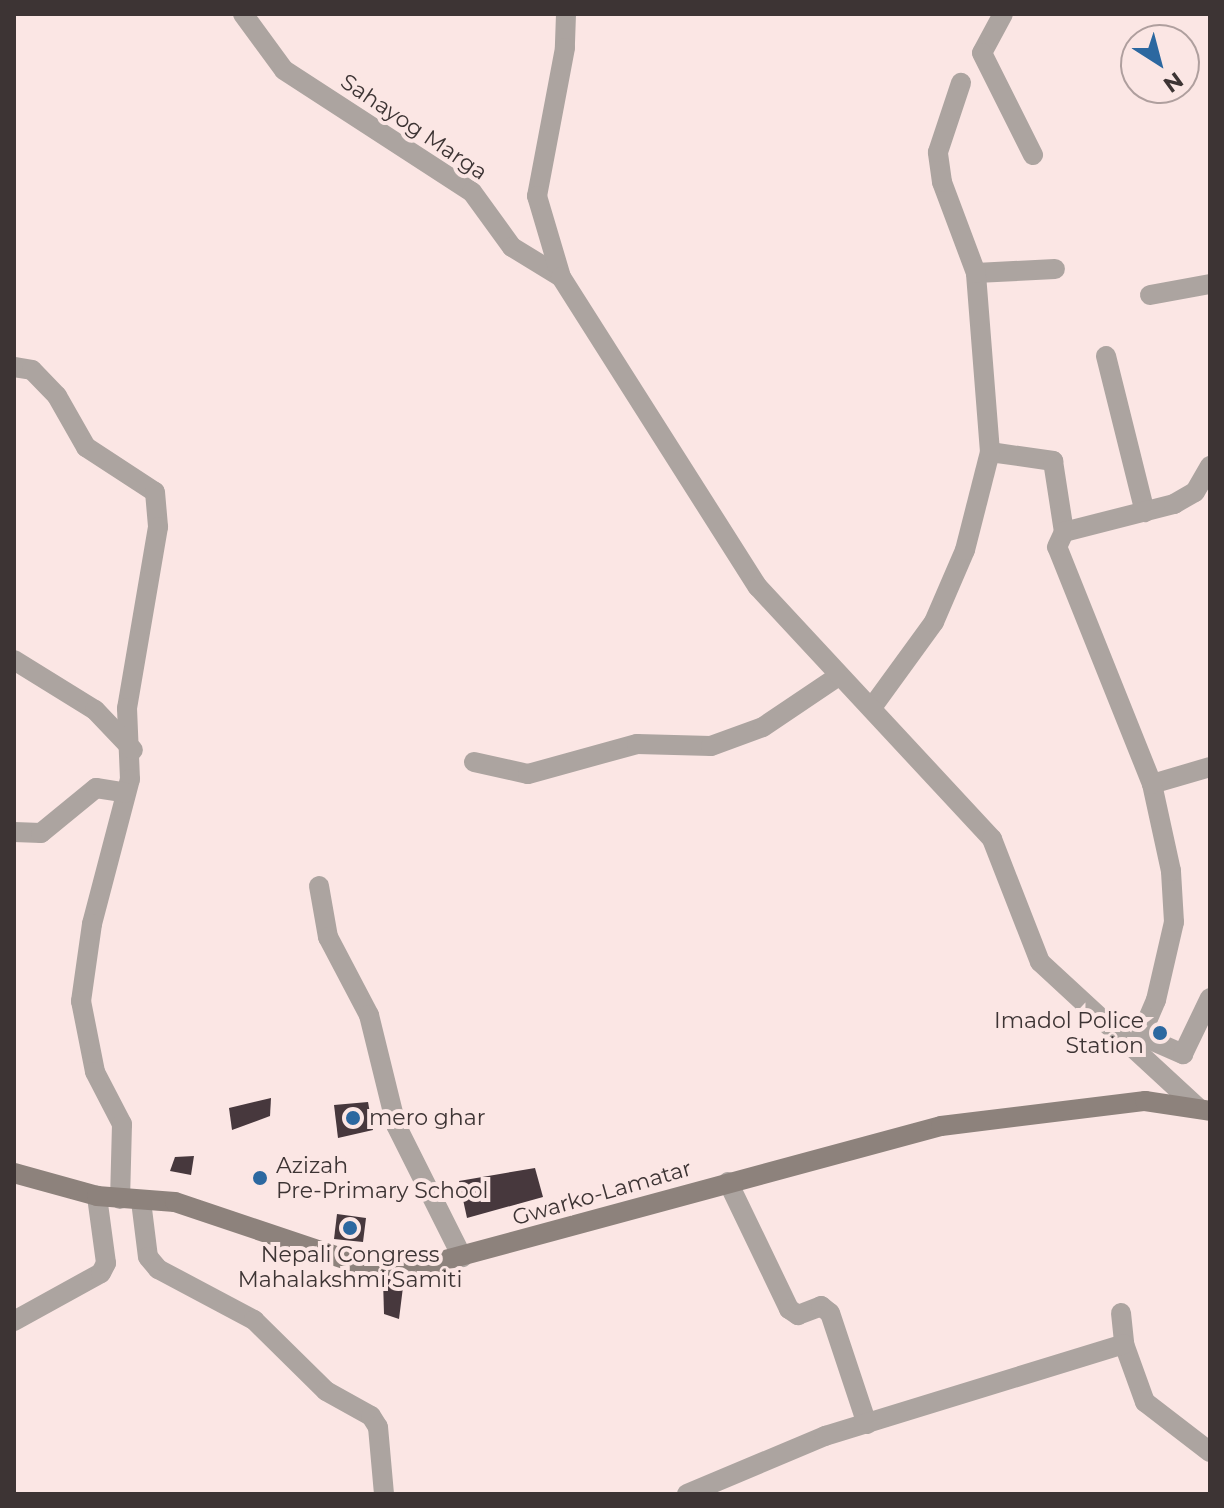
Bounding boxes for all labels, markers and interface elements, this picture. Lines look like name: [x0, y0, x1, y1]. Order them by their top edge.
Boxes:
north arrow: [1120, 24, 1200, 104]
text: N: [1158, 66, 1188, 98]
street label: Sahayog Marga: [336, 68, 492, 186]
place label: Imadol Police Station: [994, 1007, 1144, 1058]
marker: Imadol Police Station: [1151, 1024, 1169, 1042]
place label: mero ghar: [369, 1105, 485, 1131]
marker: mero ghar: [344, 1109, 362, 1127]
place label: Azizah Pre-Primary School: [276, 1152, 488, 1204]
street label: Gwarko-Lamatar: [509, 1155, 695, 1231]
marker: Azizah Pre-Primary School: [251, 1169, 269, 1187]
marker: Nepali Congress Mahalakshmi Samiti: [341, 1219, 359, 1237]
place label: Nepali Congress Mahalakshmi Samiti: [238, 1241, 462, 1292]

